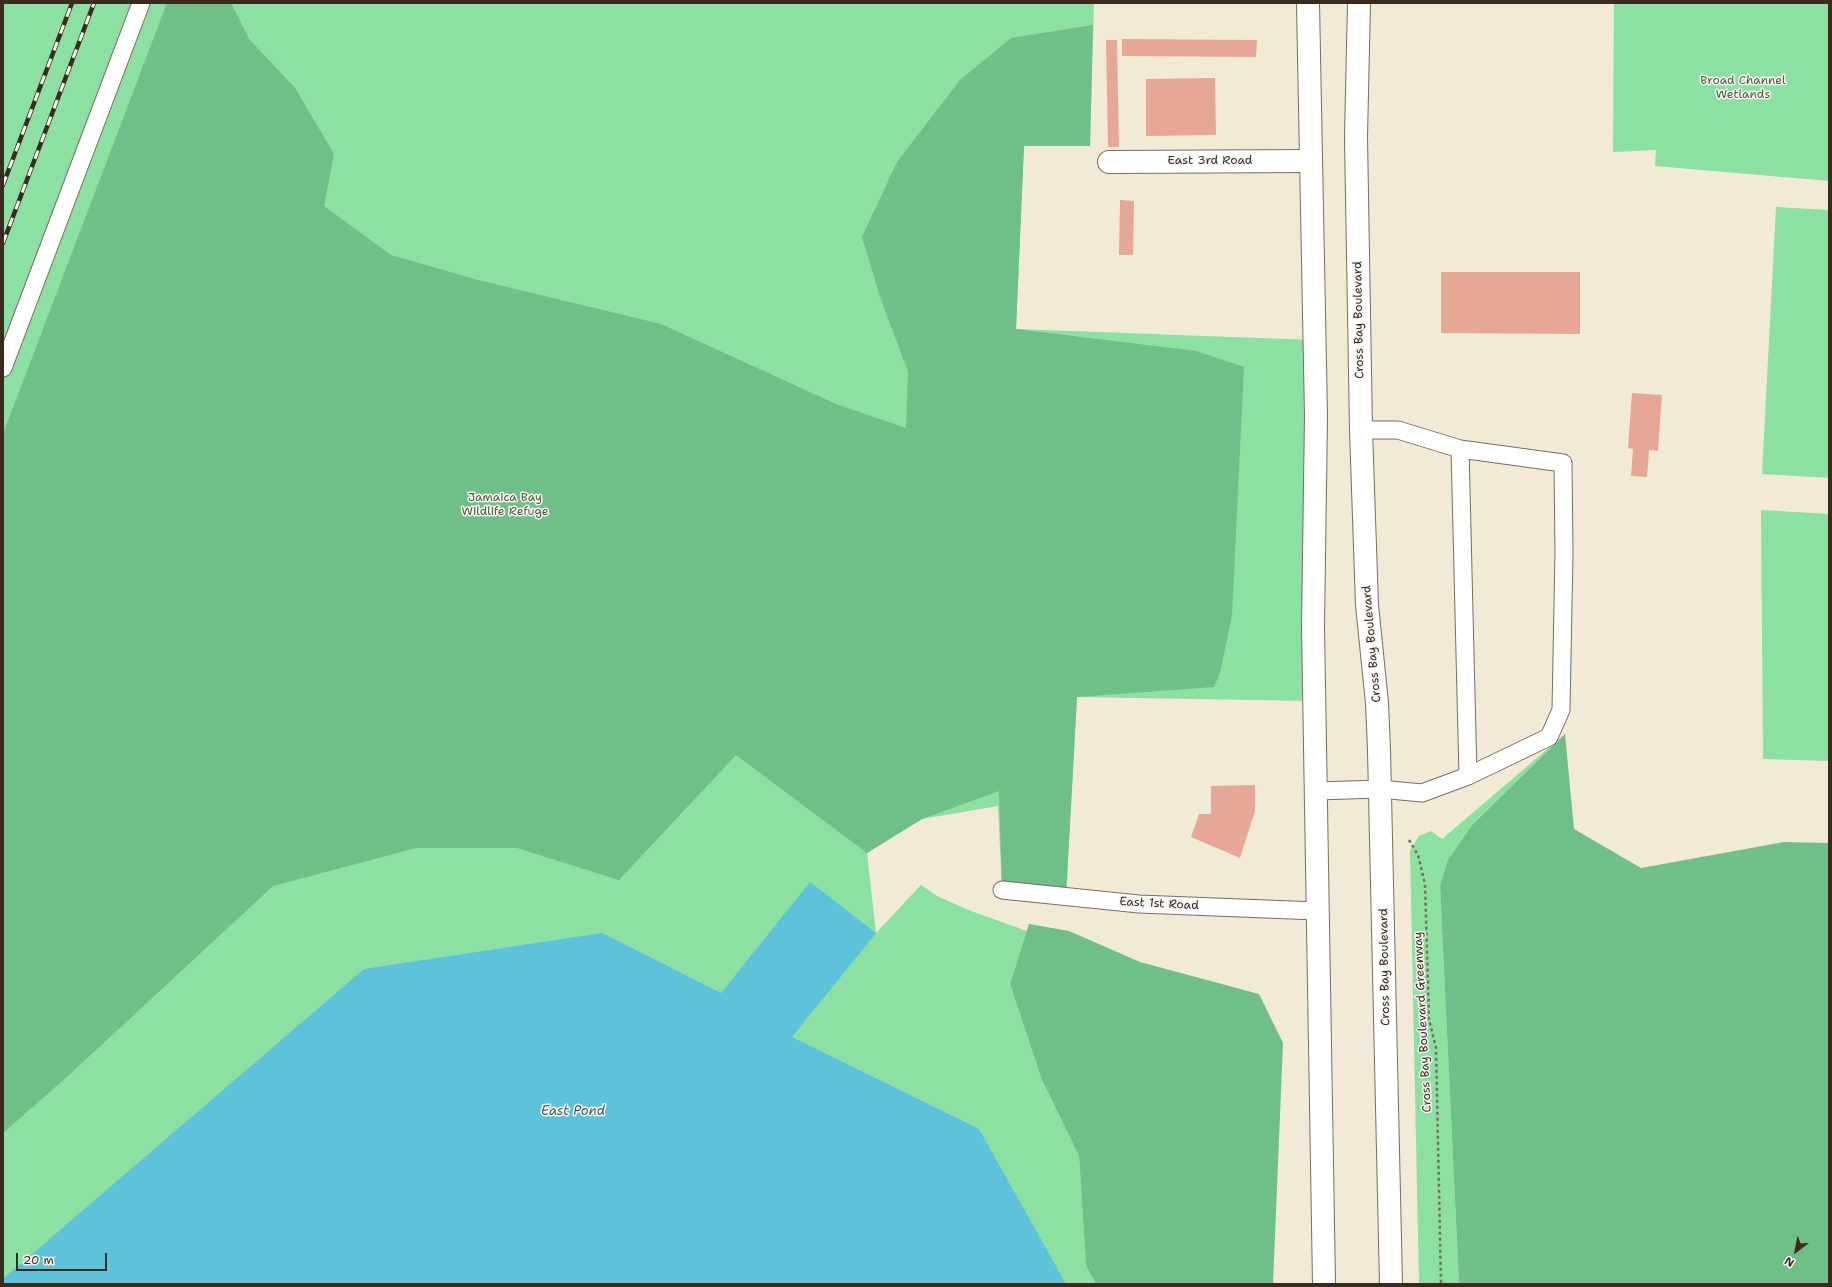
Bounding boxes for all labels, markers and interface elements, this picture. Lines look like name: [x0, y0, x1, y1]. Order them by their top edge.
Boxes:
park label: Broad Channel Wetlands: [1700, 74, 1786, 102]
street label: East 3rd Road: [1168, 154, 1252, 168]
street label: Cross Bay Boulevard: [1351, 261, 1367, 379]
park label: Jamaica Bay Wildlife Refuge: [461, 491, 549, 519]
street label: Cross Bay Boulevard: [1360, 585, 1384, 703]
street label: East 1st Road: [1119, 895, 1199, 913]
street label: Cross Bay Boulevard: [1377, 908, 1393, 1026]
street label: Cross Bay Boulevard Greenway: [1411, 931, 1435, 1113]
water label: East Pond: [541, 1104, 605, 1120]
north arrow: [1776, 1231, 1816, 1271]
scale bar: [18, 1245, 109, 1271]
text: 20 m: [23, 1252, 54, 1268]
text: N: [1782, 1253, 1797, 1270]

